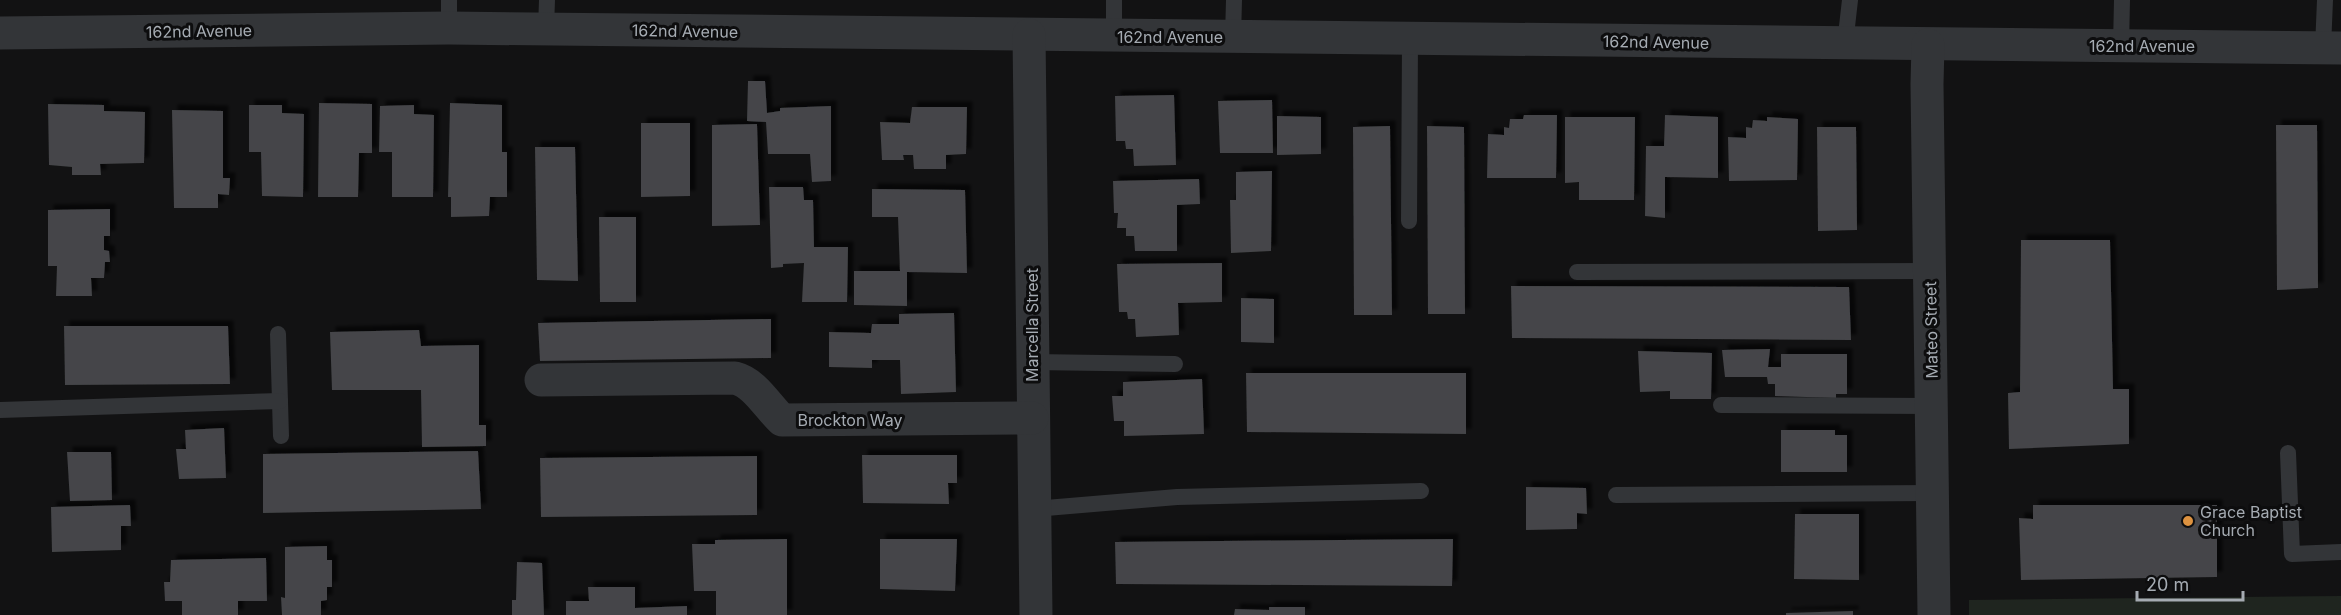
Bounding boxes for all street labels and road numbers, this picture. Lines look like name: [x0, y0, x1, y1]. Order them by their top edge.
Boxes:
street label: 162nd Avenue: [146, 20, 252, 42]
street label: 162nd Avenue: [632, 20, 738, 42]
street label: 162nd Avenue: [1117, 27, 1223, 47]
street label: 162nd Avenue: [1603, 31, 1709, 53]
street label: 162nd Avenue: [2089, 36, 2195, 56]
street label: Marcella Street: [1022, 268, 1042, 382]
street label: Mateo Street: [1920, 281, 1942, 379]
street label: Brockton Way: [797, 410, 903, 430]

